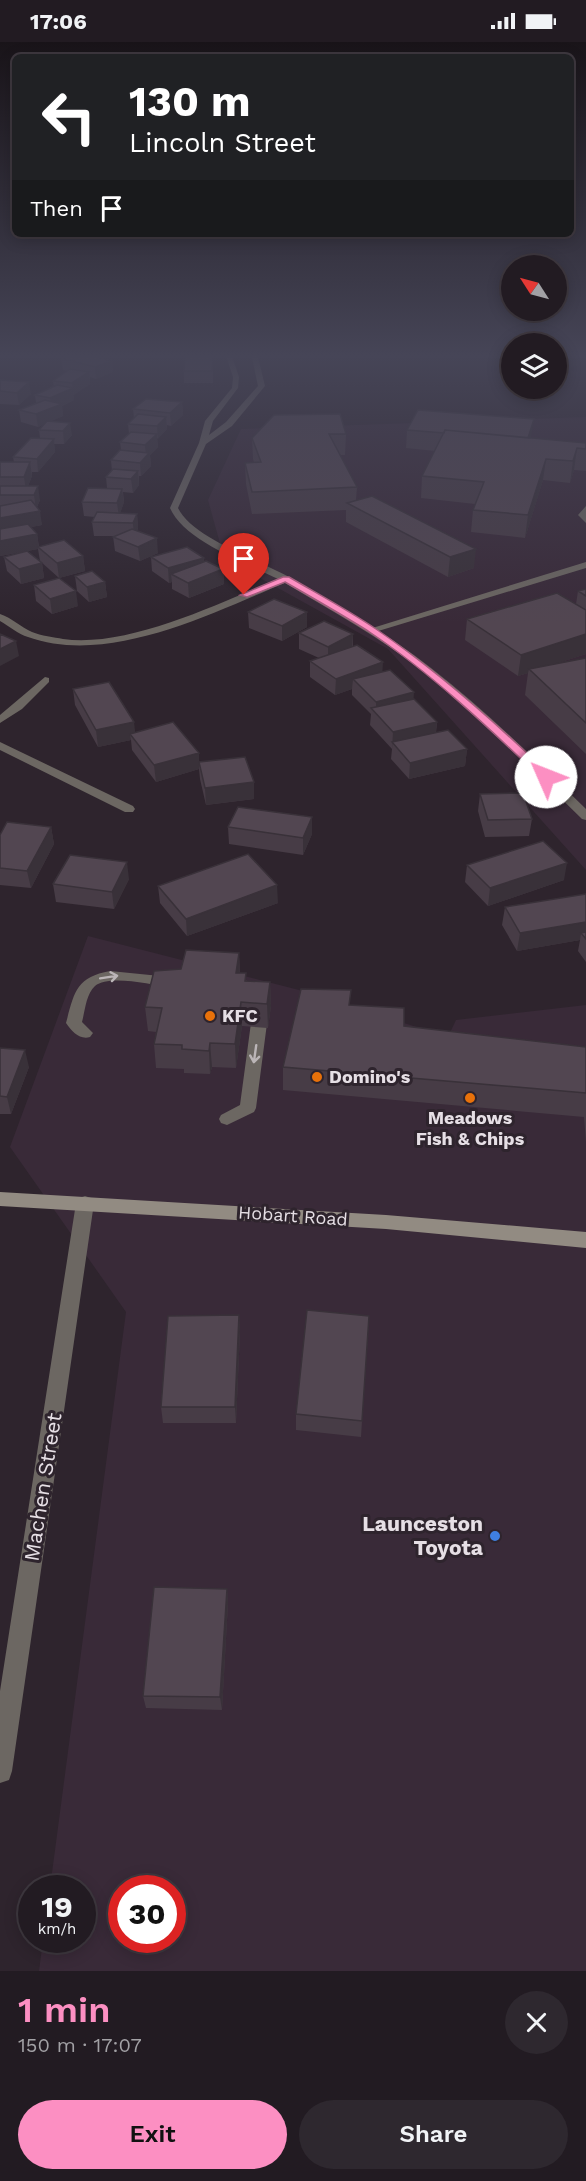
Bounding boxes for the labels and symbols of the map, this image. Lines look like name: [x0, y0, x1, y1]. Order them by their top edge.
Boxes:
north arrow: [501, 255, 567, 321]
pin: [218, 533, 269, 595]
position arrow: [514, 745, 578, 809]
one-way arrow: [99, 972, 118, 983]
place label: KFC: [222, 1005, 258, 1026]
marker: KFC: [203, 1009, 217, 1023]
one-way arrow: [249, 1043, 260, 1063]
place label: Domino's: [329, 1066, 411, 1087]
marker: Domino's: [310, 1070, 324, 1084]
marker: Meadows Fish & Chips: [463, 1091, 477, 1105]
place label: Meadows Fish & Chips: [416, 1107, 525, 1149]
street label: Hobart Road: [238, 1201, 349, 1230]
street label: Machen Street: [18, 1411, 67, 1563]
place label: Launceston Toyota: [362, 1511, 484, 1560]
marker: Launceston Toyota: [488, 1529, 502, 1543]
speed limit sign: 30: [108, 1875, 186, 1953]

